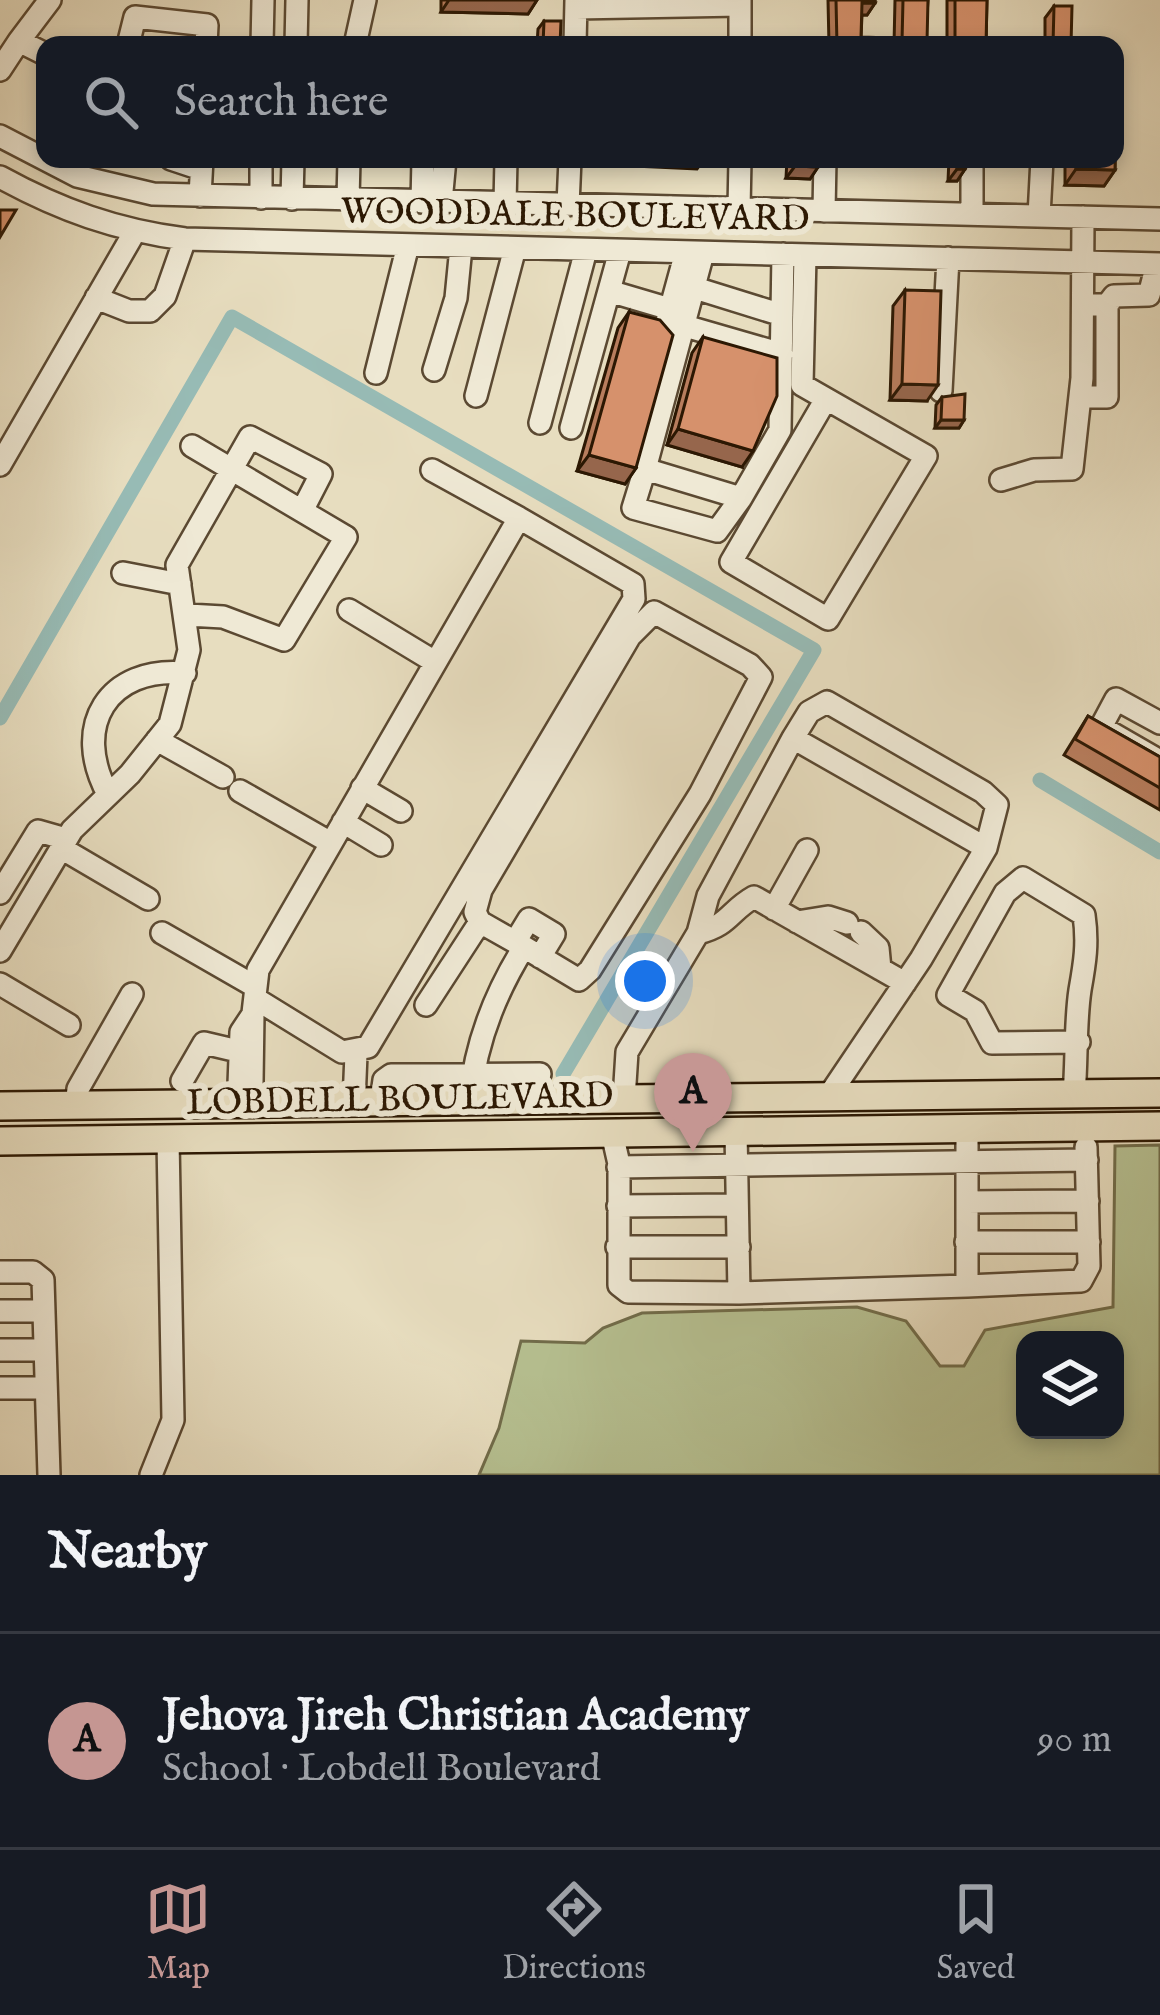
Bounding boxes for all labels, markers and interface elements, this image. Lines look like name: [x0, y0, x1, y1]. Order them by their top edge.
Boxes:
search box: [36, 36, 1124, 168]
icon: search: [78, 69, 144, 135]
text: Search here: [174, 74, 388, 131]
street label: WOODDALE BOULEVARD: [340, 189, 810, 243]
your location: [615, 951, 675, 1011]
pin: A: [654, 1053, 732, 1152]
street label: LOBDELL BOULEVARD: [186, 1073, 614, 1127]
map controls: [1016, 1331, 1124, 1439]
button: layers: [1016, 1331, 1124, 1439]
text: Nearby: [48, 1521, 207, 1586]
text: Jehova Jireh Christian Academy: [162, 1688, 749, 1745]
text: A: [74, 1716, 100, 1765]
text: 90 m: [1037, 1716, 1112, 1765]
text: School · Lobdell Boulevard: [162, 1745, 601, 1794]
tab: Map: [145, 1876, 211, 1990]
tab: Directions: [502, 1876, 646, 1990]
tab: Saved: [937, 1876, 1015, 1990]

